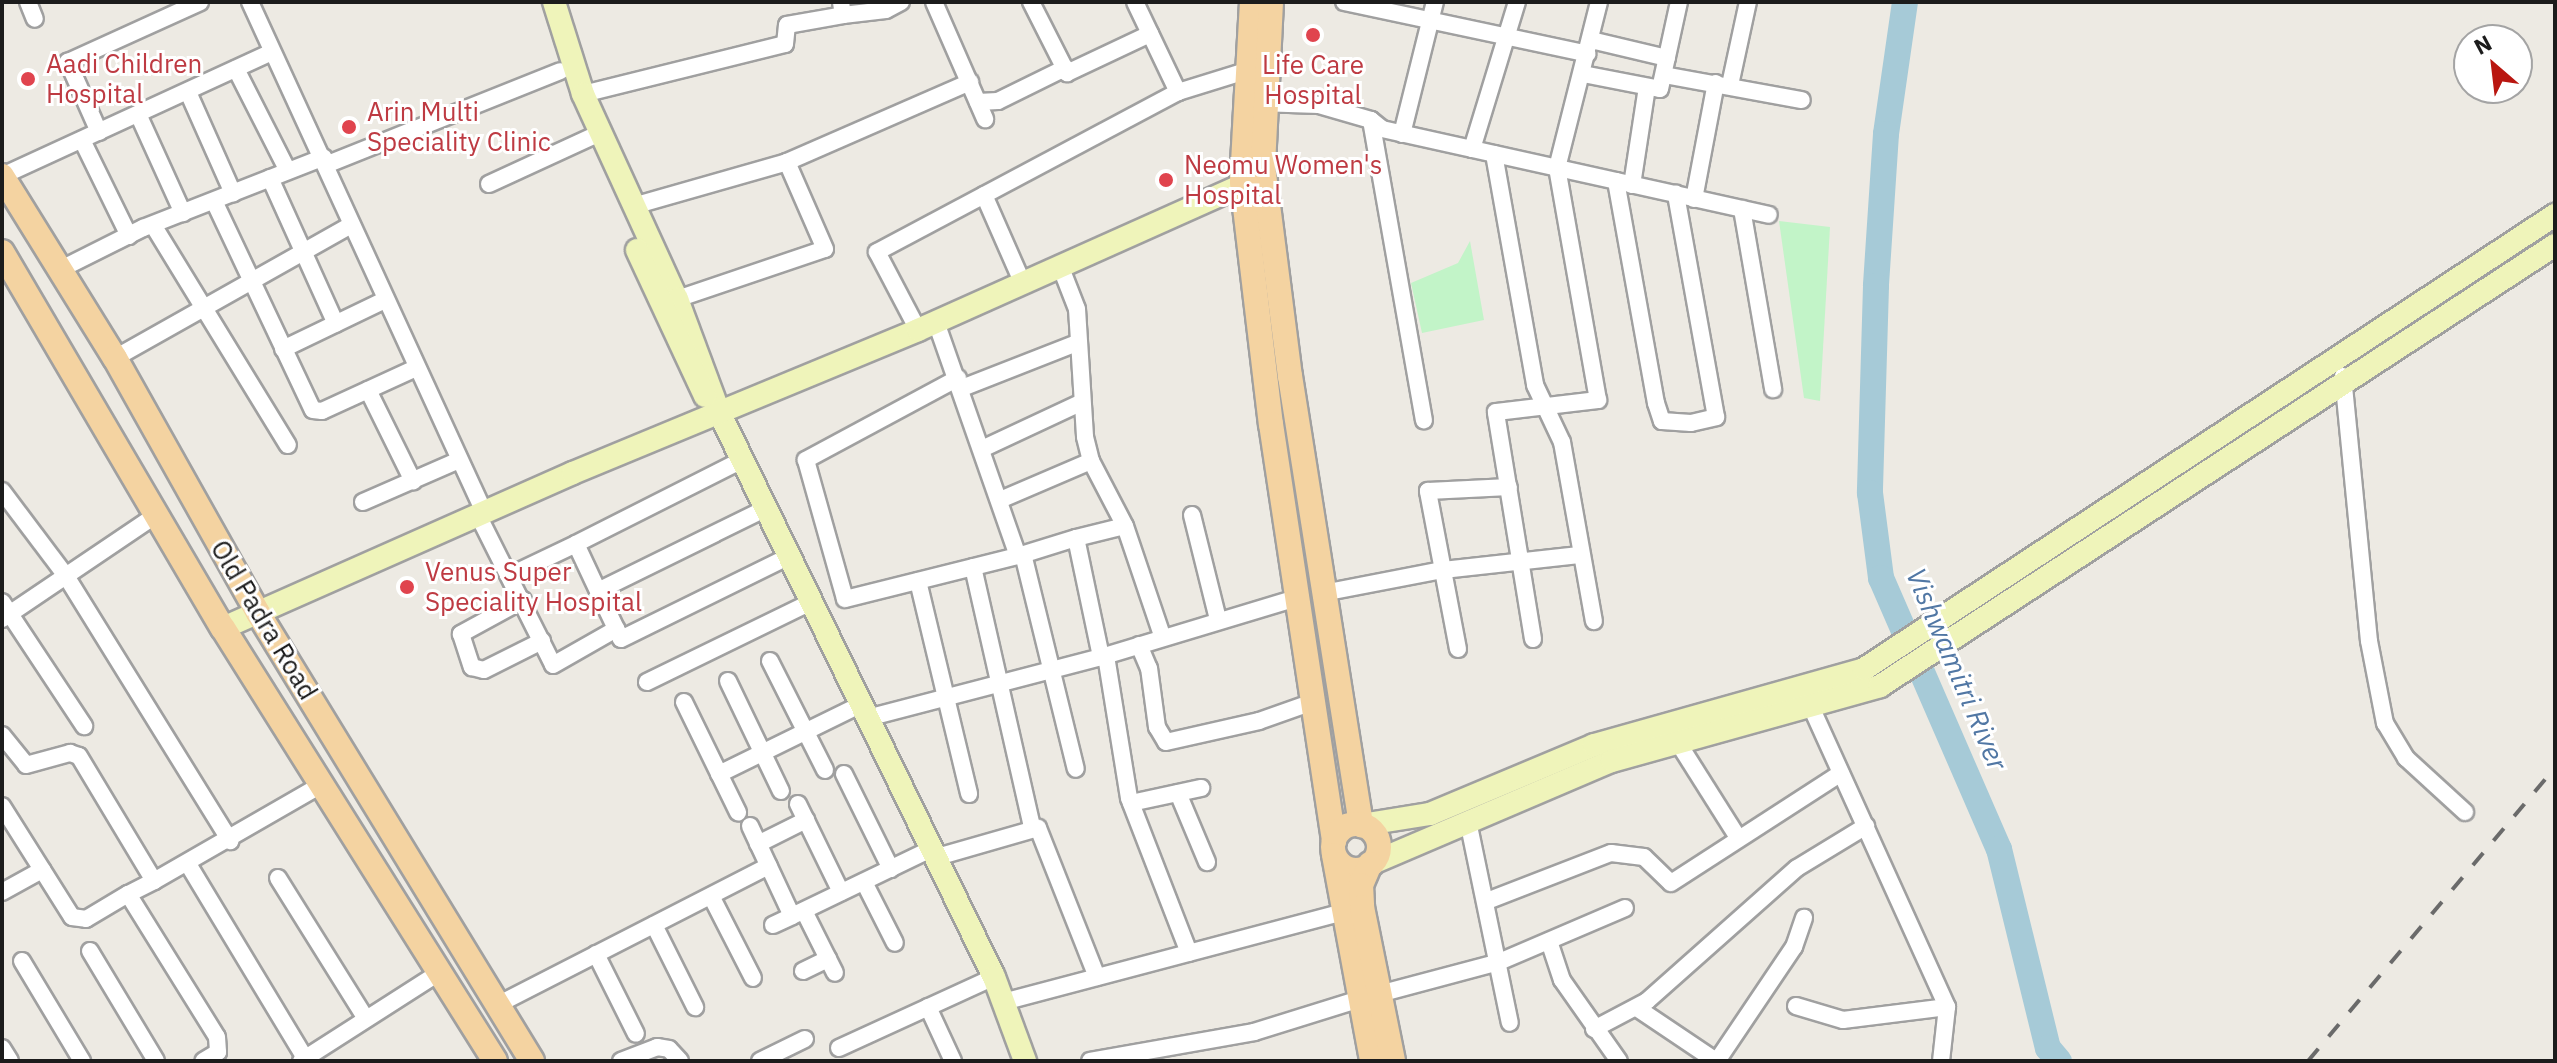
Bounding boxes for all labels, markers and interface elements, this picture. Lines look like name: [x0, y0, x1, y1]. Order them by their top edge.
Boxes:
marker: Life Care Hospital: [1302, 24, 1324, 46]
north arrow: [2453, 24, 2533, 104]
text: N: [2469, 28, 2496, 61]
place label: Aadi Children Hospital: [46, 48, 202, 110]
place label: Life Care Hospital: [1262, 49, 1364, 110]
marker: Aadi Children Hospital: [17, 68, 39, 90]
place label: Arin Multi Speciality Clinic: [367, 96, 551, 158]
marker: Arin Multi Speciality Clinic: [338, 116, 360, 138]
place label: Neomu Women's Hospital: [1184, 149, 1382, 210]
marker: Neomu Women's Hospital: [1155, 169, 1177, 191]
street label: Old Padra Road: [204, 535, 324, 705]
place label: Venus Super Speciality Hospital: [425, 556, 642, 618]
water label: Vishwamitri River: [1899, 563, 2015, 775]
marker: Venus Super Speciality Hospital: [396, 576, 418, 598]

